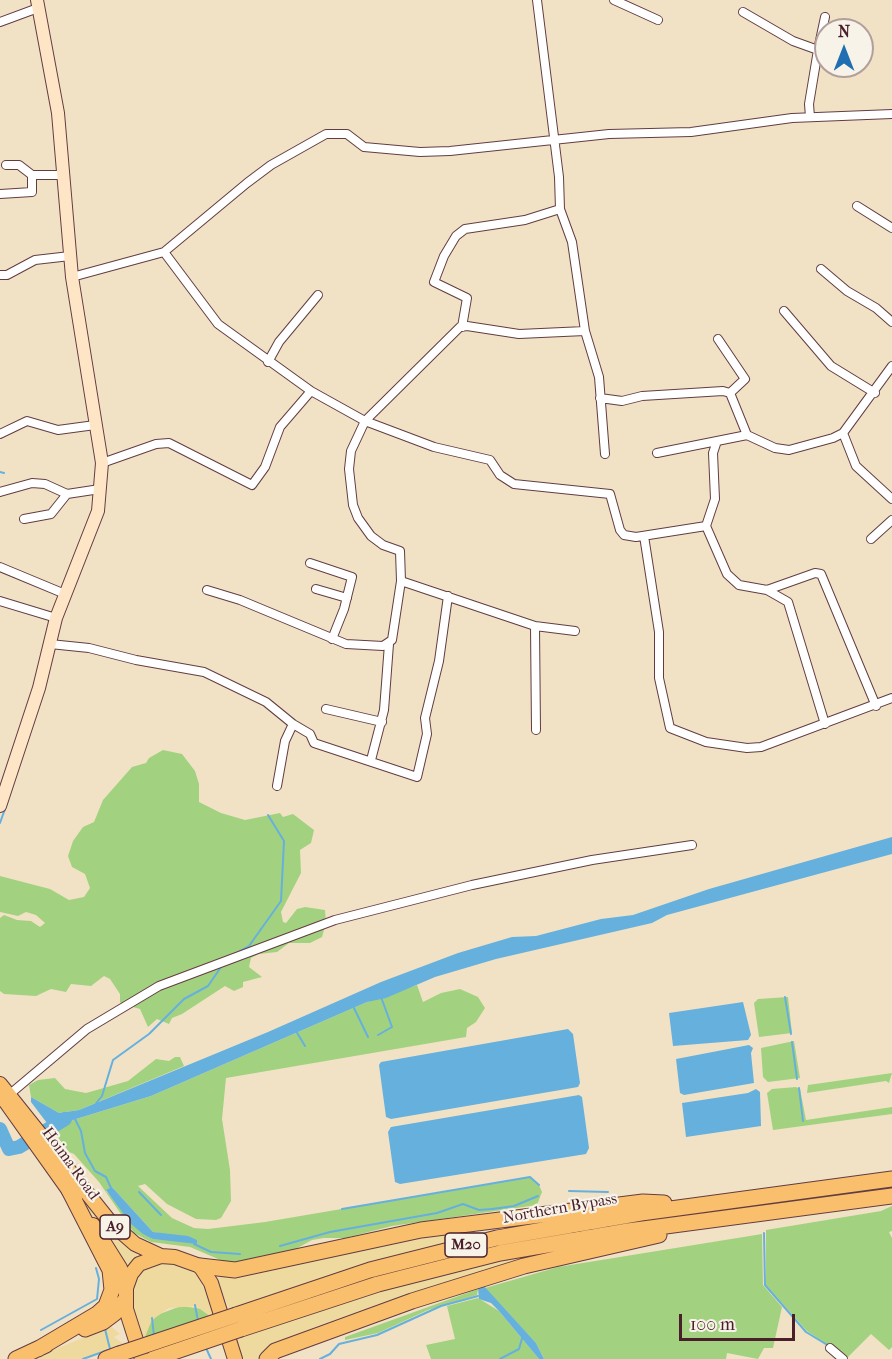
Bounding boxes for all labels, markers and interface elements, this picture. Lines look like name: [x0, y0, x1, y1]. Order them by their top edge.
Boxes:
north arrow: [814, 18, 874, 78]
text: N: [838, 22, 850, 41]
street label: Hoima Road: [37, 1124, 103, 1204]
street label: Northern Bypass: [501, 1190, 619, 1228]
road number: A9: [100, 1215, 130, 1239]
road number: M20: [445, 1233, 487, 1257]
scale bar: [682, 1302, 798, 1340]
text: 100 m: [690, 1314, 735, 1335]

